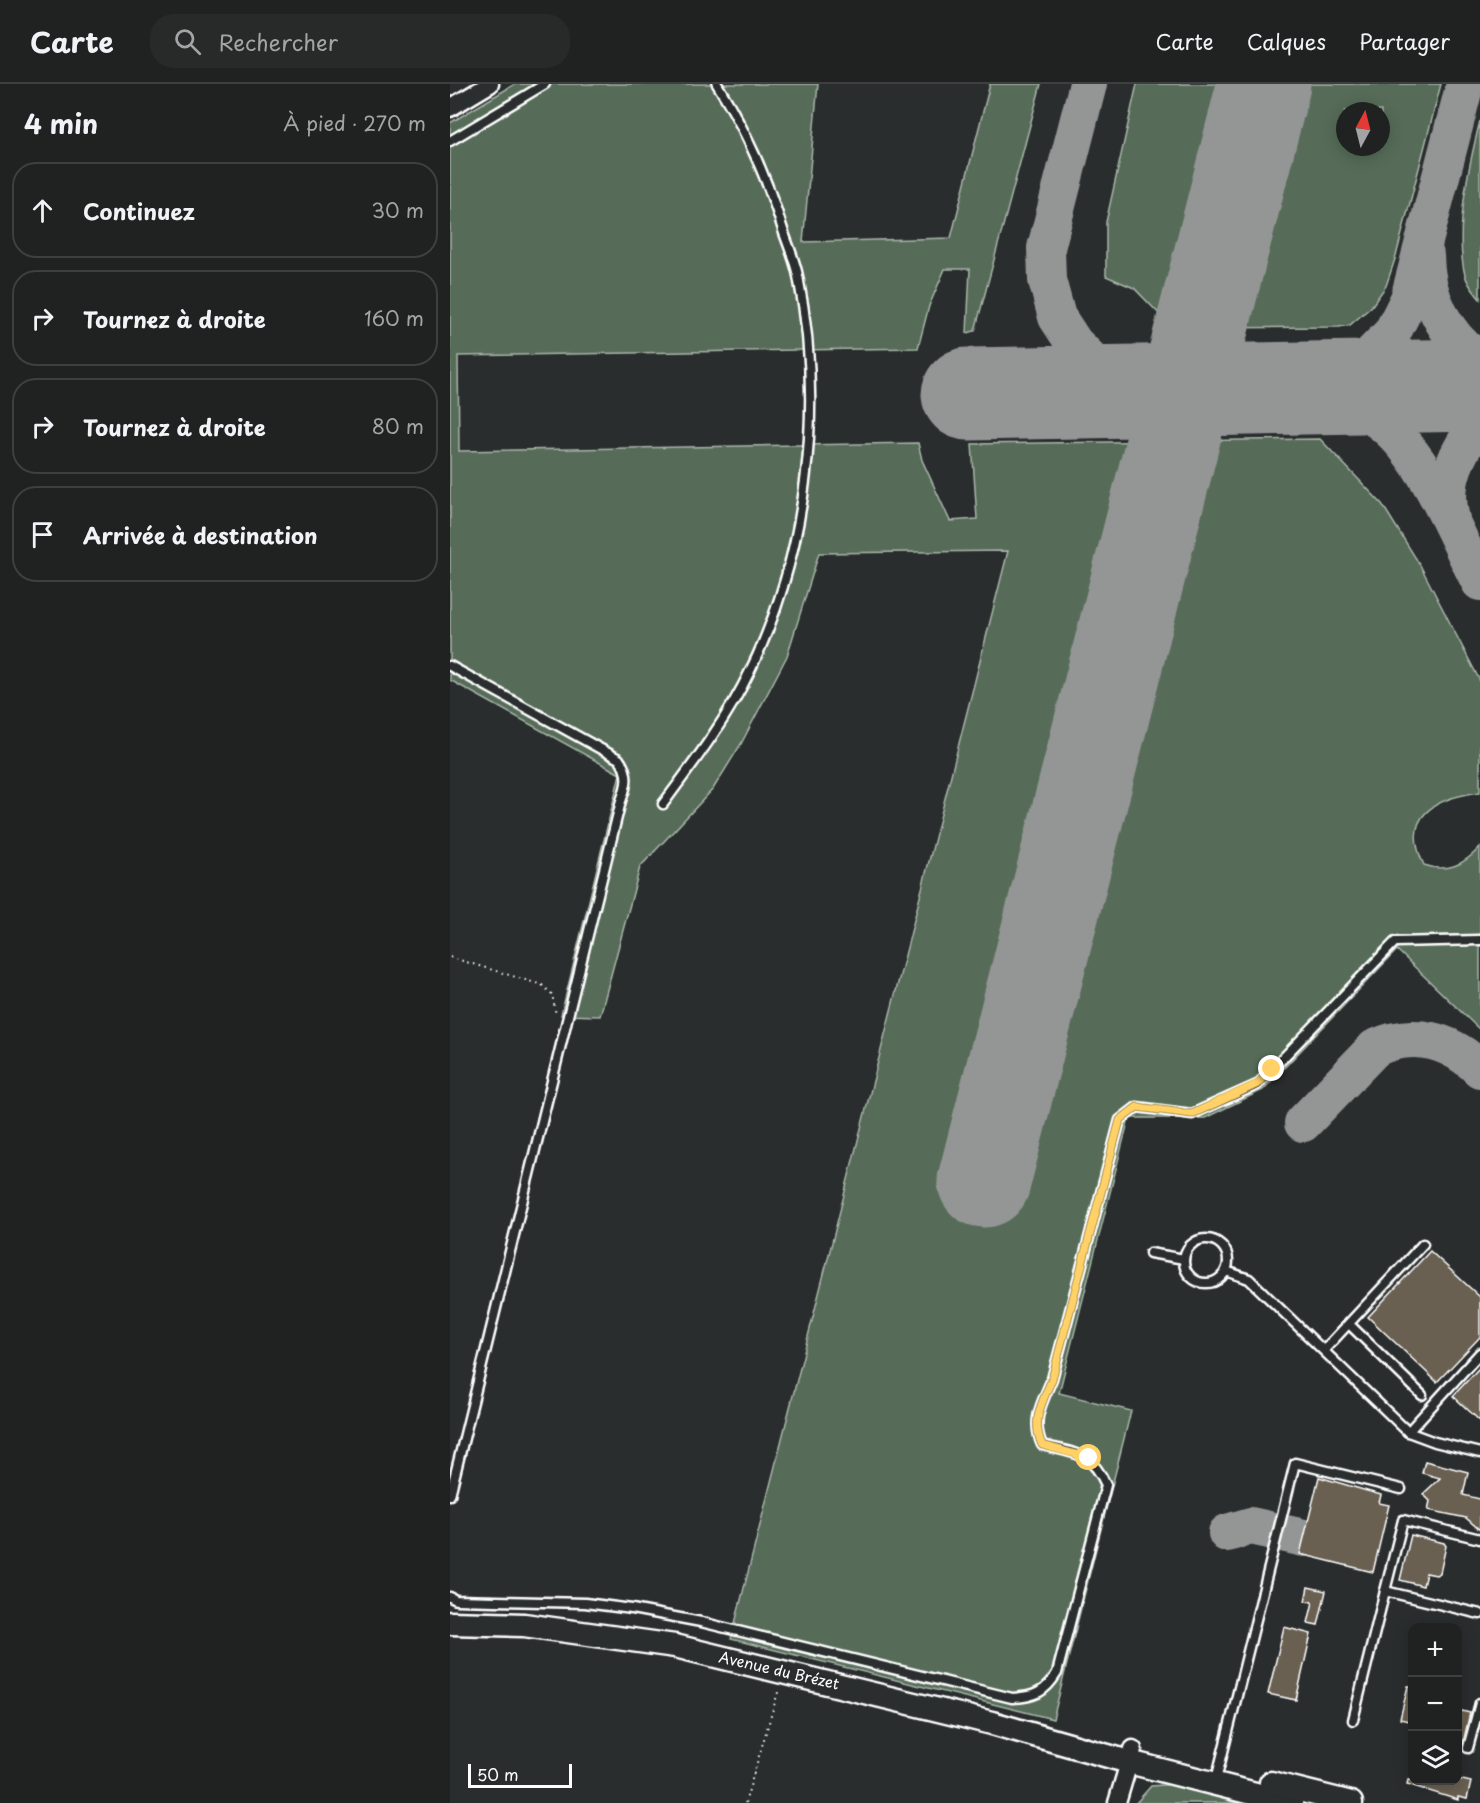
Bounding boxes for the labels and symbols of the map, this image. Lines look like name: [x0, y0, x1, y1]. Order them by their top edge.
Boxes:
north arrow: [1336, 102, 1390, 156]
route end: [1258, 1055, 1284, 1081]
route start: [1075, 1444, 1101, 1470]
street label: Avenue du Brézet: [717, 1645, 842, 1695]
scale bar: [468, 1761, 572, 1788]

